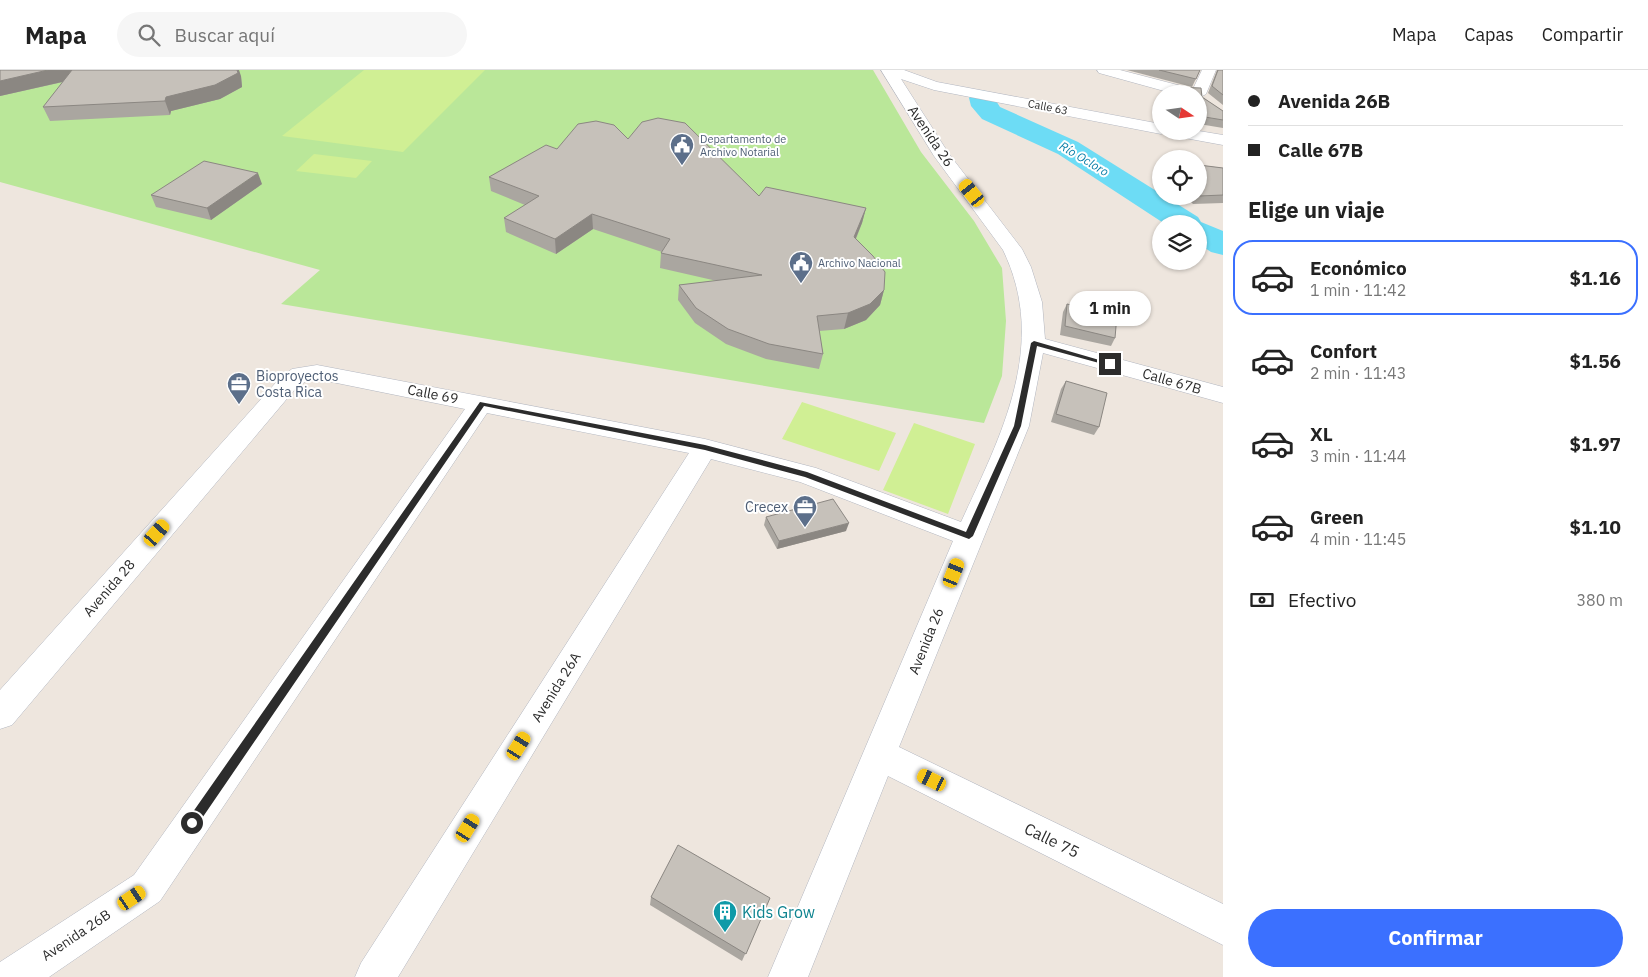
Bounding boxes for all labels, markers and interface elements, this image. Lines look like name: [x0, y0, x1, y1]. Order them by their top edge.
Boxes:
search box: [117, 12, 467, 57]
text: Mapa: [25, 19, 87, 51]
icon: search: [135, 21, 163, 49]
text: Buscar aquí: [175, 23, 275, 47]
text: Mapa: [1392, 23, 1436, 46]
text: Capas: [1464, 23, 1514, 46]
text: Compartir: [1542, 23, 1623, 46]
north arrow: [1152, 85, 1208, 140]
map controls: [1152, 85, 1207, 270]
text: Avenida 26B: [1278, 89, 1390, 113]
street label: Calle 63: [1027, 96, 1069, 118]
street label: Avenida 26: [904, 102, 958, 170]
public building icon: Departamento de Archivo Notarial: [669, 132, 695, 166]
place label: Departamento de Archivo Notarial: [700, 132, 786, 159]
water label: Río Ocloro: [1057, 138, 1112, 179]
text: Calle 67B: [1278, 138, 1363, 162]
button: locate: [1152, 150, 1207, 205]
car: [956, 177, 987, 209]
text: Elige un viaje: [1248, 195, 1385, 224]
button: layers: [1152, 215, 1207, 270]
public building icon: Archivo Nacional: [788, 250, 814, 284]
icon: car: [1250, 255, 1295, 300]
place label: Archivo Nacional: [818, 256, 901, 270]
text: Económico: [1310, 256, 1407, 280]
text: $1.16: [1569, 266, 1621, 290]
text: 1 min · 11:42: [1310, 280, 1406, 300]
callout: 1 min: [1069, 292, 1151, 326]
text: 1 min: [1089, 298, 1131, 318]
icon: car: [1250, 338, 1295, 383]
text: Confort: [1310, 339, 1377, 363]
text: $1.56: [1569, 349, 1621, 373]
route end: [1099, 353, 1121, 375]
text: 2 min · 11:43: [1310, 363, 1406, 383]
street label: Calle 67B: [1140, 364, 1204, 398]
place label: Bioproyectos Costa Rica: [256, 367, 339, 401]
office icon: Bioproyectos Costa Rica: [226, 371, 252, 405]
street label: Calle 69: [406, 380, 460, 408]
icon: car: [1250, 421, 1295, 466]
text: XL: [1310, 422, 1333, 446]
text: $1.97: [1569, 432, 1621, 456]
text: 3 min · 11:44: [1310, 446, 1406, 466]
office icon: Crecex: [792, 494, 818, 528]
place label: Crecex: [745, 498, 788, 516]
icon: car: [1250, 504, 1295, 549]
text: Green: [1310, 505, 1364, 529]
text: $1.10: [1569, 515, 1621, 539]
car: [141, 517, 172, 549]
text: 4 min · 11:45: [1310, 529, 1406, 549]
street label: Avenida 28: [79, 556, 139, 620]
car: [941, 556, 966, 590]
icon: cash: [1248, 586, 1276, 614]
text: Efectivo: [1288, 588, 1356, 612]
text: 380 m: [1576, 590, 1623, 610]
street label: Avenida 26: [904, 605, 948, 677]
street label: Avenida 26A: [527, 649, 585, 725]
car: [504, 729, 533, 763]
car: [915, 767, 948, 793]
car: [453, 811, 482, 845]
route start: [181, 812, 203, 834]
street label: Calle 75: [1021, 818, 1083, 862]
car: [115, 883, 148, 913]
building icon: Kids Grow: [712, 899, 738, 933]
place label: Kids Grow: [742, 902, 815, 922]
street label: Avenida 26B: [38, 905, 114, 965]
button: Confirmar: [1248, 909, 1623, 967]

